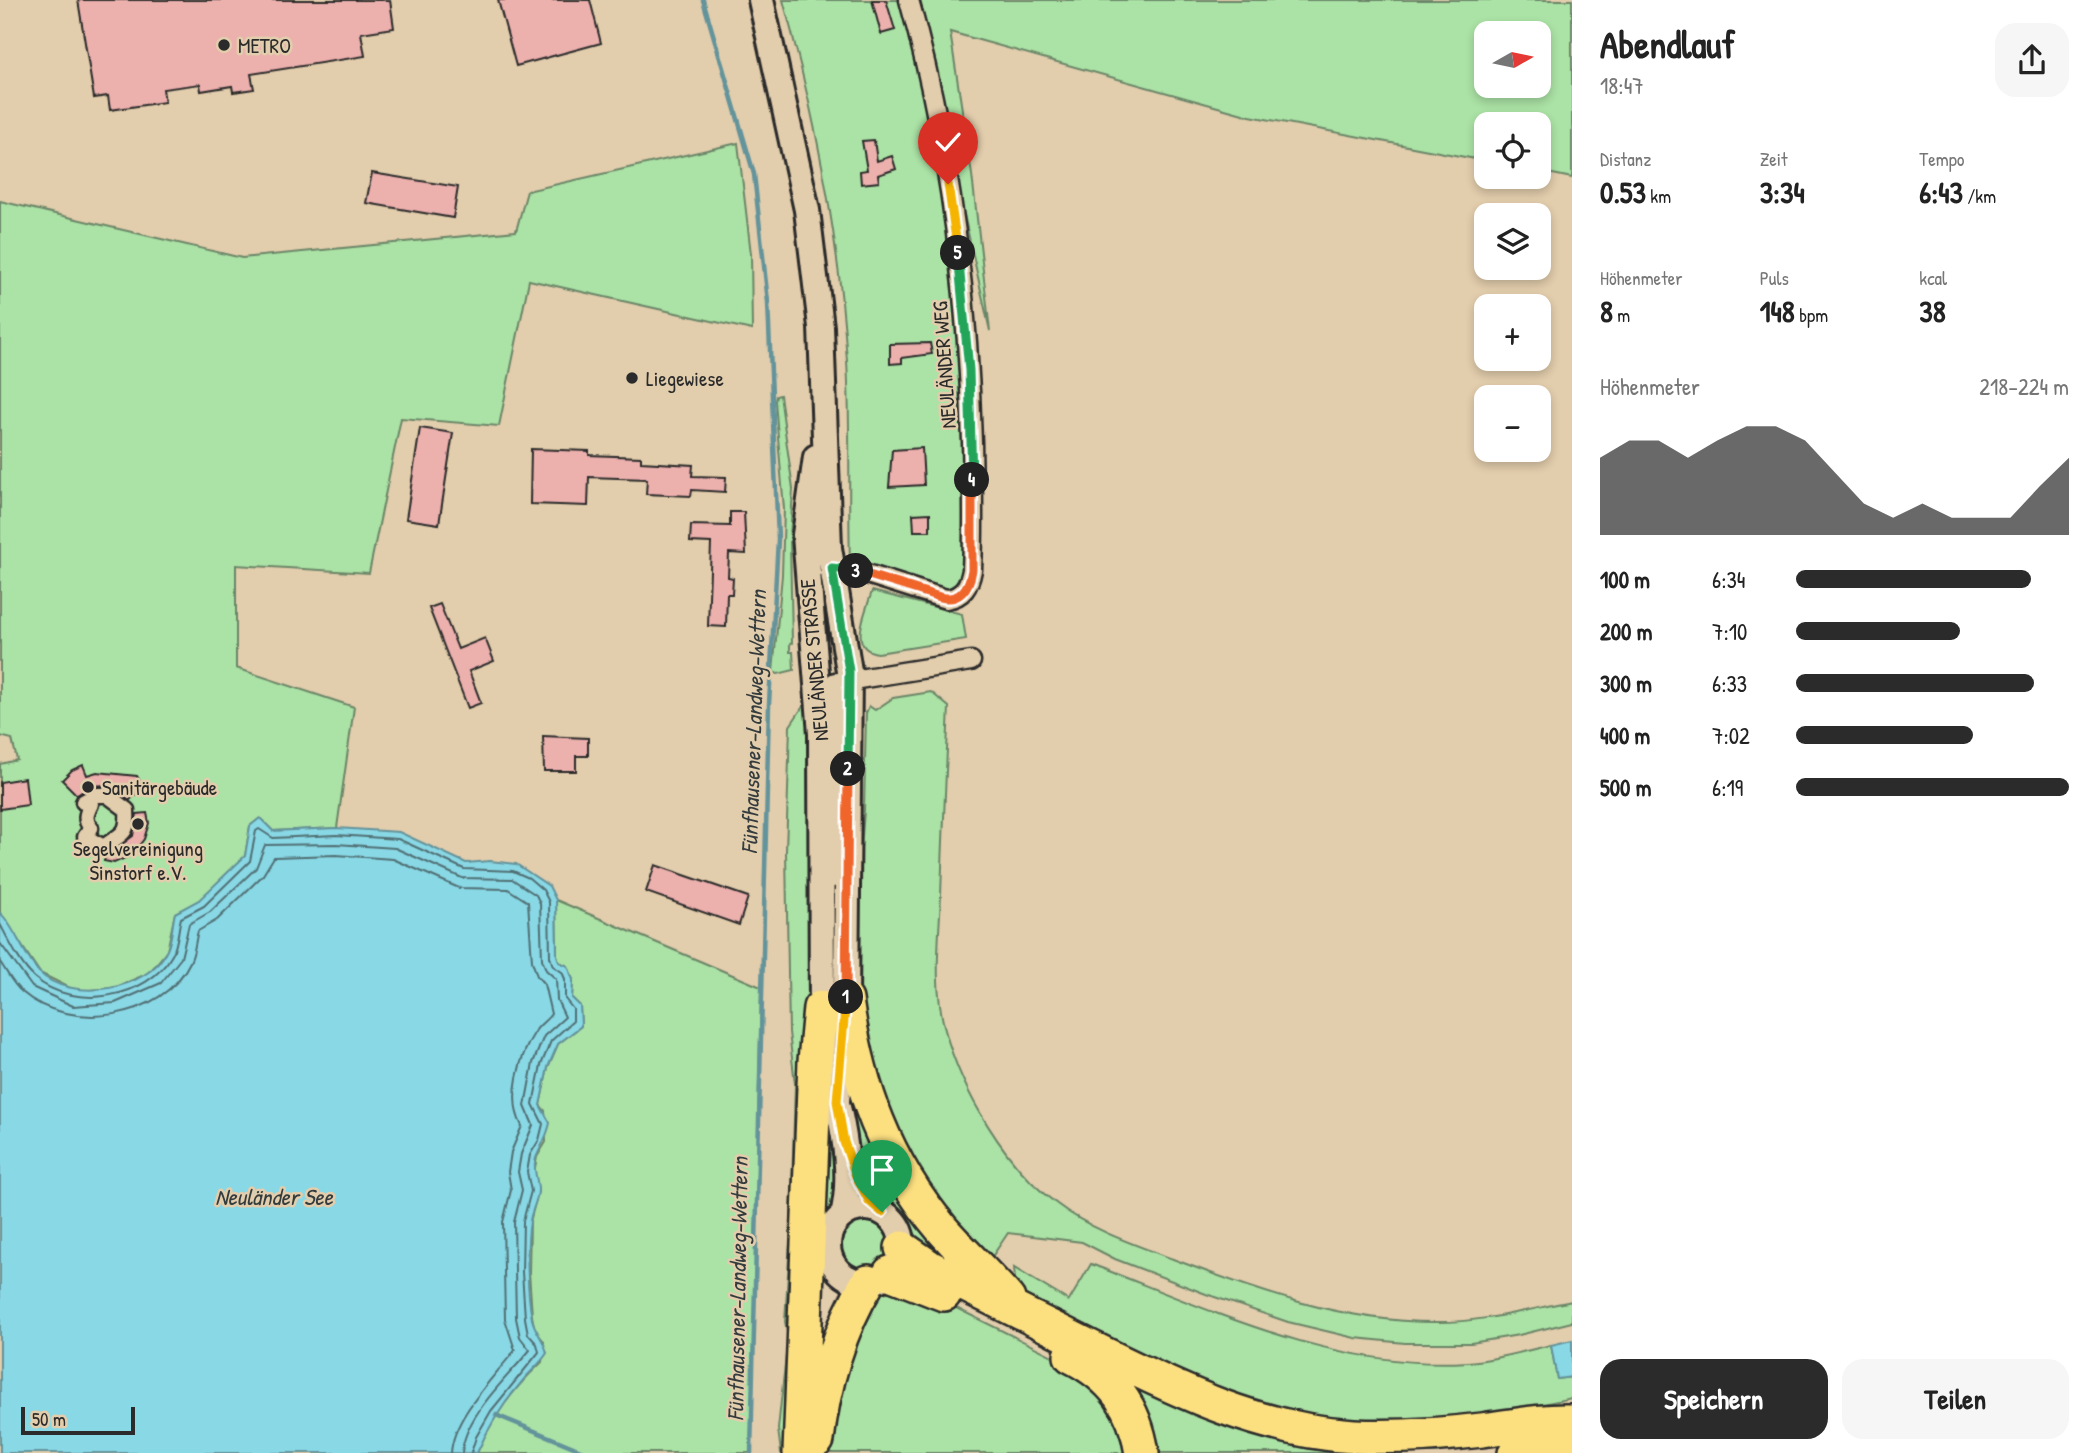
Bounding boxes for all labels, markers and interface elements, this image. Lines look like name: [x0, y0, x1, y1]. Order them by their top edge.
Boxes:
text: Abendlauf: [1600, 18, 1735, 70]
north arrow: [1474, 21, 1550, 98]
map controls: [1474, 21, 1551, 462]
button: share: [1995, 23, 2069, 97]
place label: METRO: [238, 31, 291, 60]
marker: METRO: [216, 37, 232, 53]
text: 18:47: [1600, 70, 1644, 101]
pin: [918, 112, 978, 184]
button: locate: [1474, 112, 1551, 189]
icon: check: [929, 123, 967, 161]
text: Distanz: [1600, 146, 1651, 172]
text: Zeit: [1760, 146, 1788, 172]
text: Tempo: [1919, 146, 1965, 172]
text: 0.53: [1600, 172, 1646, 212]
text: 3:34: [1760, 172, 1805, 212]
text: 6:43: [1919, 172, 1963, 212]
text: km: [1646, 183, 1671, 209]
text: /km: [1963, 183, 1996, 209]
button: layers: [1474, 203, 1551, 280]
pin: 5: [940, 236, 976, 270]
text: 5: [953, 239, 962, 265]
text: Höhenmeter: [1600, 265, 1683, 291]
text: Puls: [1760, 265, 1789, 291]
text: kcal: [1919, 265, 1947, 291]
text: 8: [1600, 291, 1613, 331]
text: 148: [1760, 291, 1795, 331]
text: 38: [1919, 291, 1946, 331]
button: +: [1474, 294, 1551, 371]
street label: NEULÄNDER WEG: [925, 301, 963, 429]
text: m: [1613, 302, 1630, 328]
text: bpm: [1795, 302, 1828, 328]
place label: Liegewiese: [646, 364, 724, 393]
marker: Liegewiese: [624, 370, 640, 386]
text: Höhenmeter: [1600, 371, 1700, 402]
text: 218–224 m: [1979, 371, 2069, 402]
button: −: [1474, 385, 1551, 462]
pin: 4: [954, 462, 990, 498]
text: 4: [968, 466, 975, 492]
pin: 3: [838, 554, 874, 588]
text: 3: [851, 557, 860, 583]
text: 100 m: [1600, 564, 1650, 595]
text: 6:34: [1712, 564, 1745, 595]
street label: NEULÄNDER STRASSE: [792, 578, 836, 742]
water label: Fünfhausener-Landweg-Wettern: [733, 588, 774, 854]
text: 200 m: [1600, 616, 1652, 647]
text: 7:10: [1712, 616, 1747, 647]
text: 300 m: [1600, 668, 1652, 699]
text: 6:33: [1712, 668, 1747, 699]
text: 400 m: [1600, 720, 1650, 751]
text: 7:02: [1712, 720, 1750, 751]
pin: 2: [830, 752, 866, 786]
text: 2: [843, 755, 852, 781]
text: 500 m: [1600, 772, 1651, 803]
text: 6:19: [1712, 772, 1743, 803]
place label: Sanitärgebäude: [102, 773, 217, 802]
marker: Sanitärgebäude: [80, 779, 96, 795]
marker: Segelvereinigung Sinstorf e.V.: [130, 816, 146, 832]
place label: Segelvereinigung Sinstorf e.V.: [73, 834, 203, 887]
pin: 1: [828, 979, 864, 1014]
text: 1: [842, 983, 849, 1009]
pin: [852, 1140, 912, 1212]
icon: arrive: [863, 1151, 901, 1189]
water label: Fünfhausener-Landweg-Wettern: [719, 1155, 756, 1421]
water label: Neuländer See: [215, 1181, 333, 1212]
button: Speichern: [1600, 1359, 1828, 1439]
button: Teilen: [1842, 1359, 2069, 1439]
scale bar: [21, 1404, 135, 1436]
text: 50 m: [32, 1406, 66, 1432]

